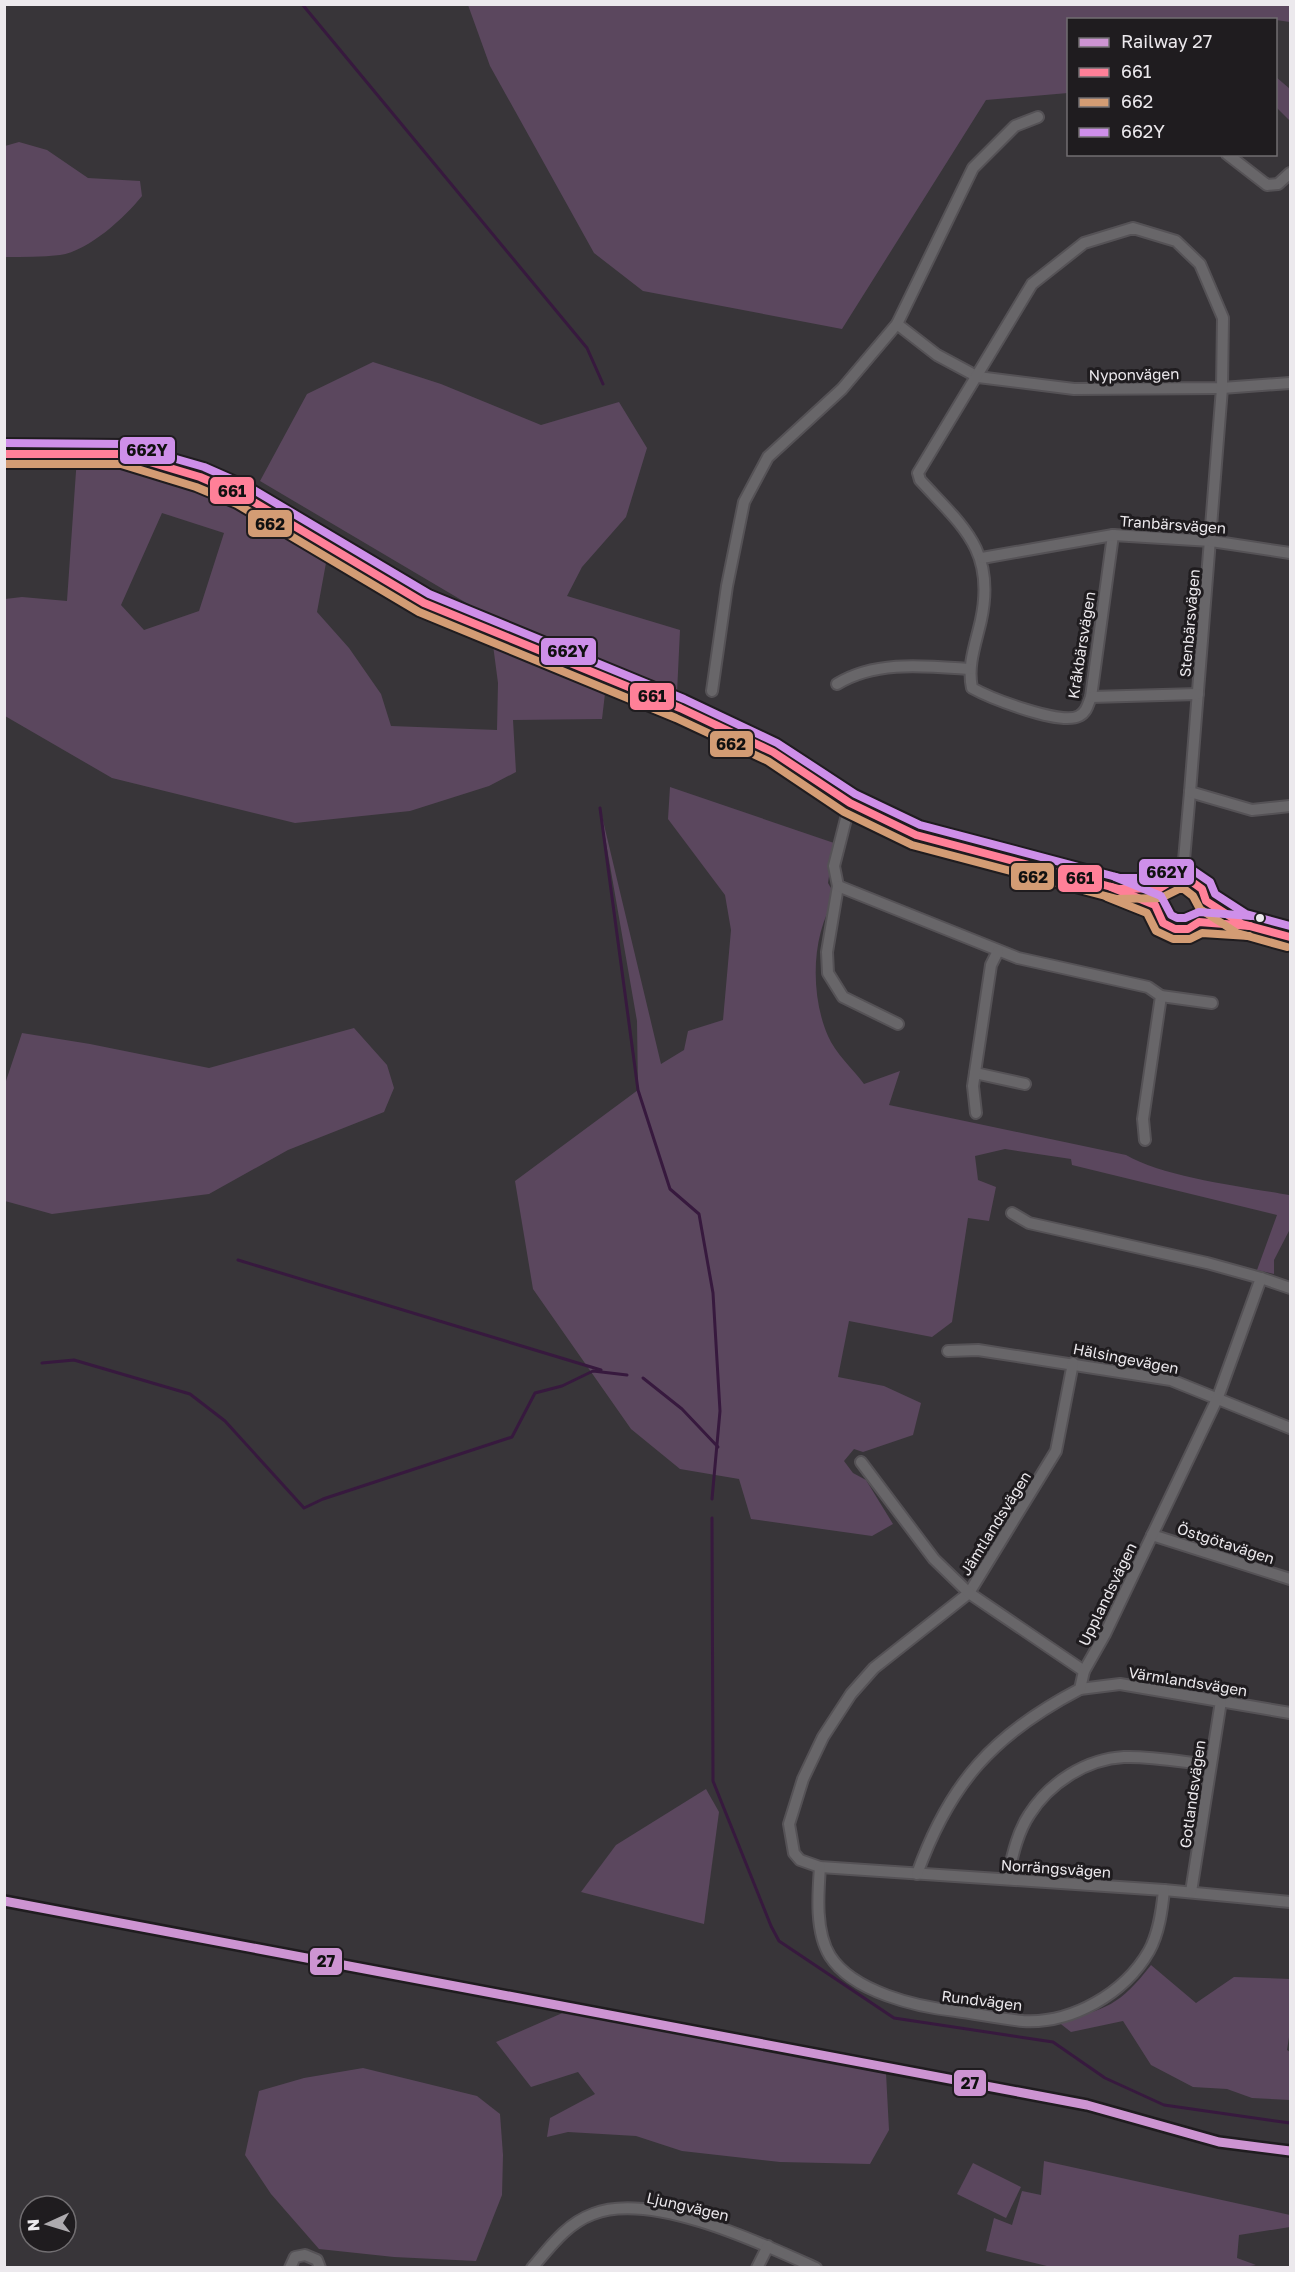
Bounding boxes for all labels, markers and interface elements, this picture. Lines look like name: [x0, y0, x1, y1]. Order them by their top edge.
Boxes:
legend: [1067, 18, 1277, 156]
text: Railway 27: [1121, 30, 1212, 52]
text: 661: [1121, 60, 1152, 82]
text: 662: [1121, 90, 1153, 112]
text: 662Y: [1121, 120, 1165, 142]
street label: Nyponvägen: [1089, 364, 1179, 384]
line badge: 662Y: [119, 436, 176, 465]
text: 662Y: [126, 440, 168, 460]
line badge: 661: [209, 476, 255, 505]
text: 661: [218, 481, 246, 501]
line badge: 662: [247, 509, 293, 538]
street label: Tranbärsvägen: [1119, 511, 1227, 537]
text: 662: [255, 514, 285, 534]
street label: Stenbärsvägen: [1175, 568, 1203, 678]
street label: Kråkbärsvägen: [1064, 590, 1098, 700]
line badge: 662Y: [540, 637, 597, 666]
text: 662Y: [547, 641, 589, 661]
line badge: 661: [629, 682, 675, 711]
text: 661: [638, 686, 666, 706]
line badge: 662: [709, 730, 754, 758]
text: 662: [716, 734, 746, 754]
line badge: 662Y: [1138, 858, 1195, 886]
line badge: 662: [1010, 862, 1055, 891]
text: 662Y: [1146, 862, 1188, 882]
line badge: 661: [1057, 864, 1103, 893]
text: 662: [1018, 867, 1048, 887]
text: 661: [1066, 868, 1094, 888]
unlabelled marker: [1254, 912, 1266, 924]
street label: Hälsingevägen: [1072, 1339, 1180, 1377]
street label: Jämtlandsvägen: [956, 1468, 1034, 1578]
street label: Östgötavägen: [1175, 1519, 1277, 1567]
street label: Upplandsvägen: [1074, 1539, 1140, 1649]
street label: Värmlandsvägen: [1127, 1663, 1249, 1699]
street label: Gotlandsvägen: [1176, 1739, 1208, 1849]
street label: Norrängsvägen: [1000, 1855, 1112, 1881]
line badge: 27: [309, 1947, 343, 1976]
text: 27: [317, 1951, 336, 1971]
street label: Rundvägen: [941, 1986, 1023, 2014]
line badge: 27: [953, 2069, 987, 2097]
text: 27: [961, 2073, 980, 2093]
street label: Ljungvägen: [645, 2188, 731, 2224]
north arrow: [18, 2194, 78, 2254]
text: N: [23, 2218, 43, 2232]

